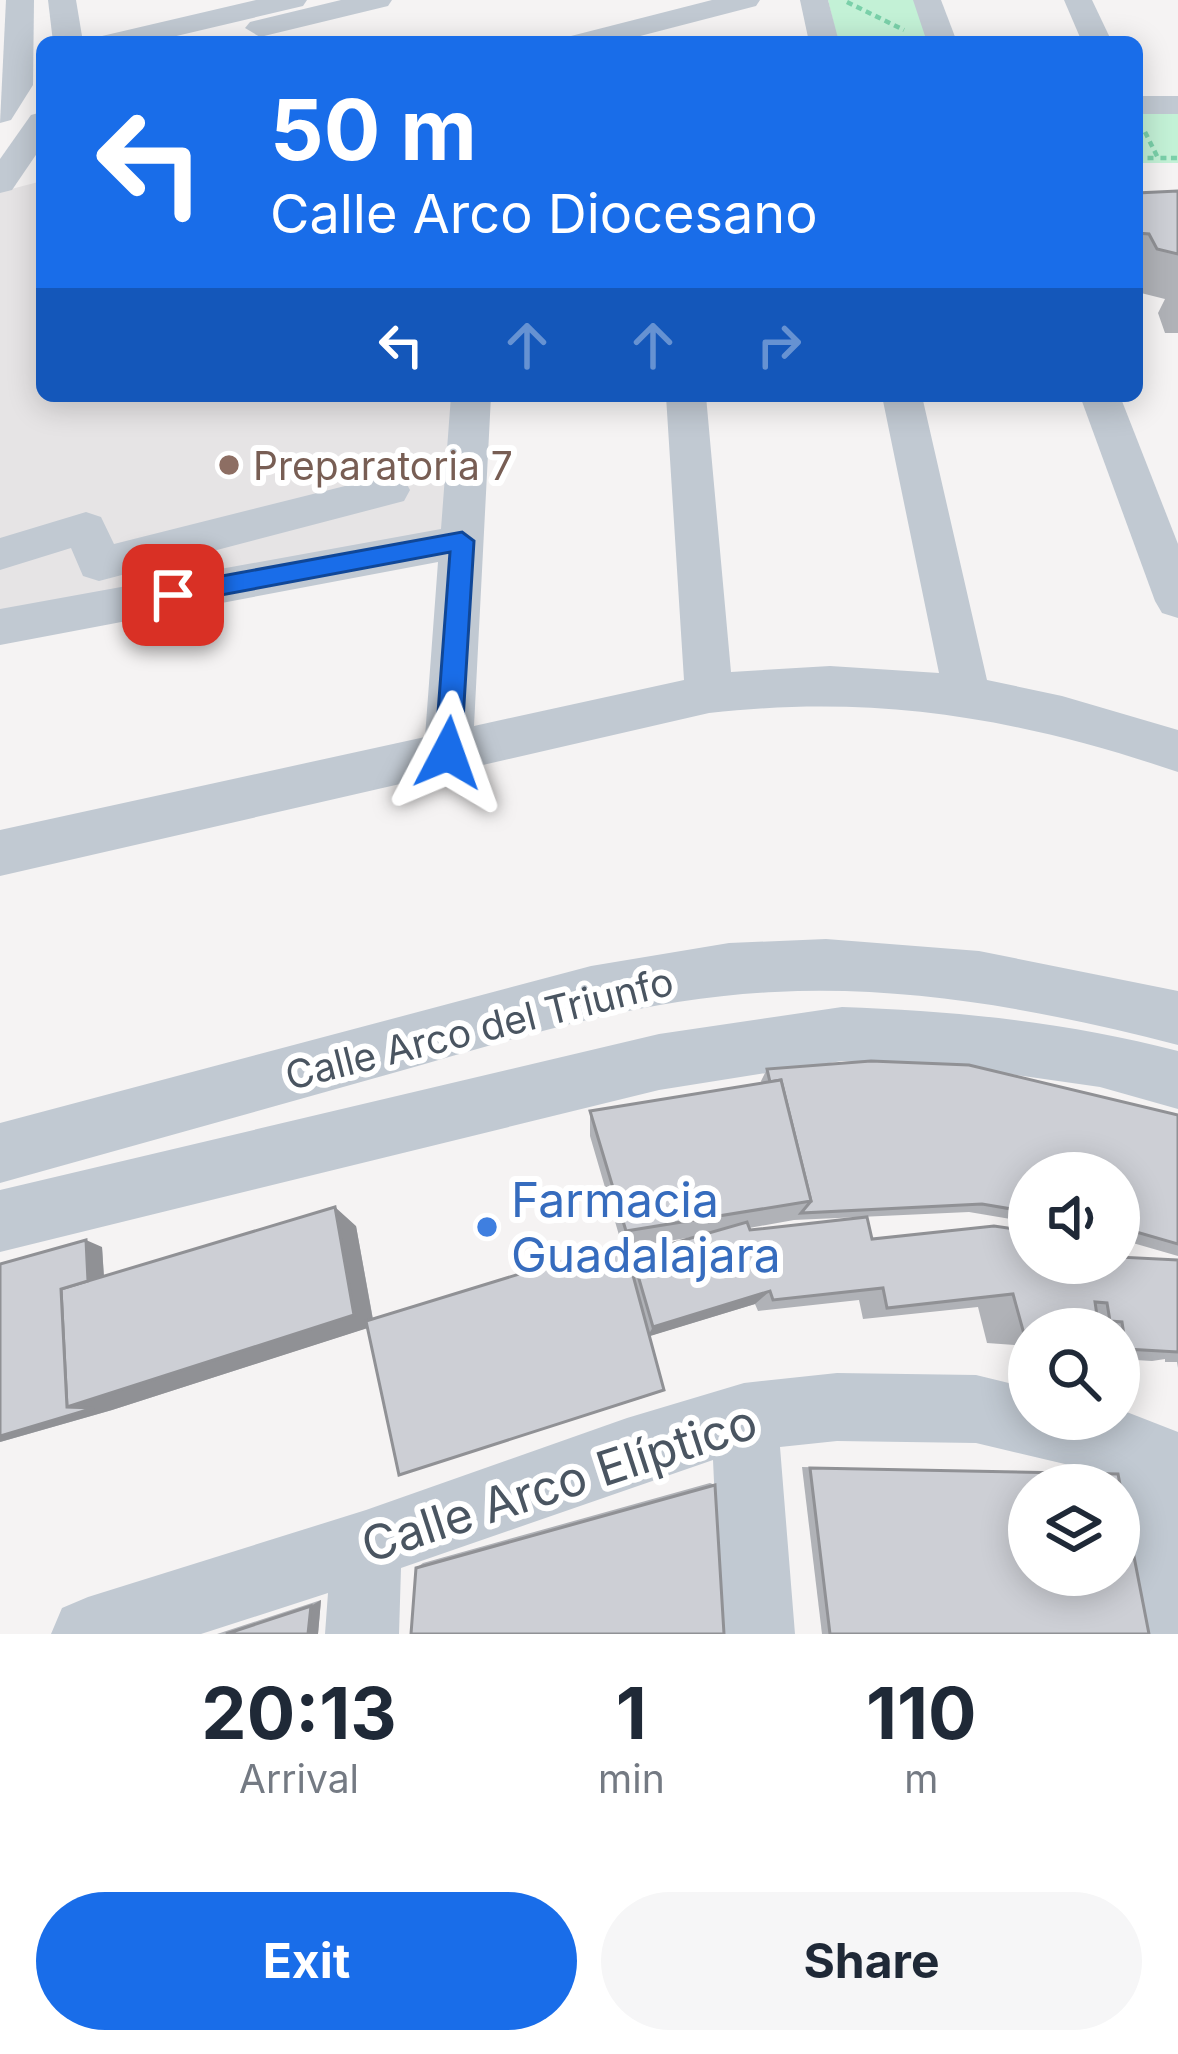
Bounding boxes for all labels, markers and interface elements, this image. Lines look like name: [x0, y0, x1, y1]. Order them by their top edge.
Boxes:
text: 50 m: [270, 79, 477, 180]
icon: left: [72, 84, 228, 240]
text: Calle Arco Diocesano: [270, 181, 818, 246]
icon: left: [368, 312, 434, 378]
icon: ahead: [494, 312, 560, 378]
icon: ahead: [620, 312, 686, 378]
icon: right: [746, 312, 812, 378]
place label: Preparatoria 7: [253, 442, 513, 489]
marker: Preparatoria 7: [216, 452, 242, 478]
pin: [122, 544, 224, 646]
icon: arrive: [140, 562, 206, 628]
position arrow: [385, 690, 511, 816]
street label: Calle Arco del Triunfo: [280, 957, 678, 1099]
map controls: [1008, 1152, 1140, 1596]
button: sound: [1008, 1152, 1140, 1284]
place label: Farmacia Guadalajara: [511, 1170, 781, 1284]
marker: Farmacia Guadalajara: [474, 1214, 500, 1240]
button: search: [1008, 1308, 1140, 1440]
street label: Calle Arco Elíptico: [354, 1391, 764, 1575]
button: layers: [1008, 1464, 1140, 1596]
text: 20:13: [201, 1669, 397, 1756]
text: 1: [616, 1669, 647, 1756]
text: 110: [866, 1669, 977, 1756]
text: Arrival: [239, 1755, 359, 1802]
text: min: [598, 1755, 665, 1802]
text: m: [904, 1755, 938, 1802]
button: Exit: [36, 1892, 577, 2030]
button: Share: [601, 1892, 1142, 2030]

